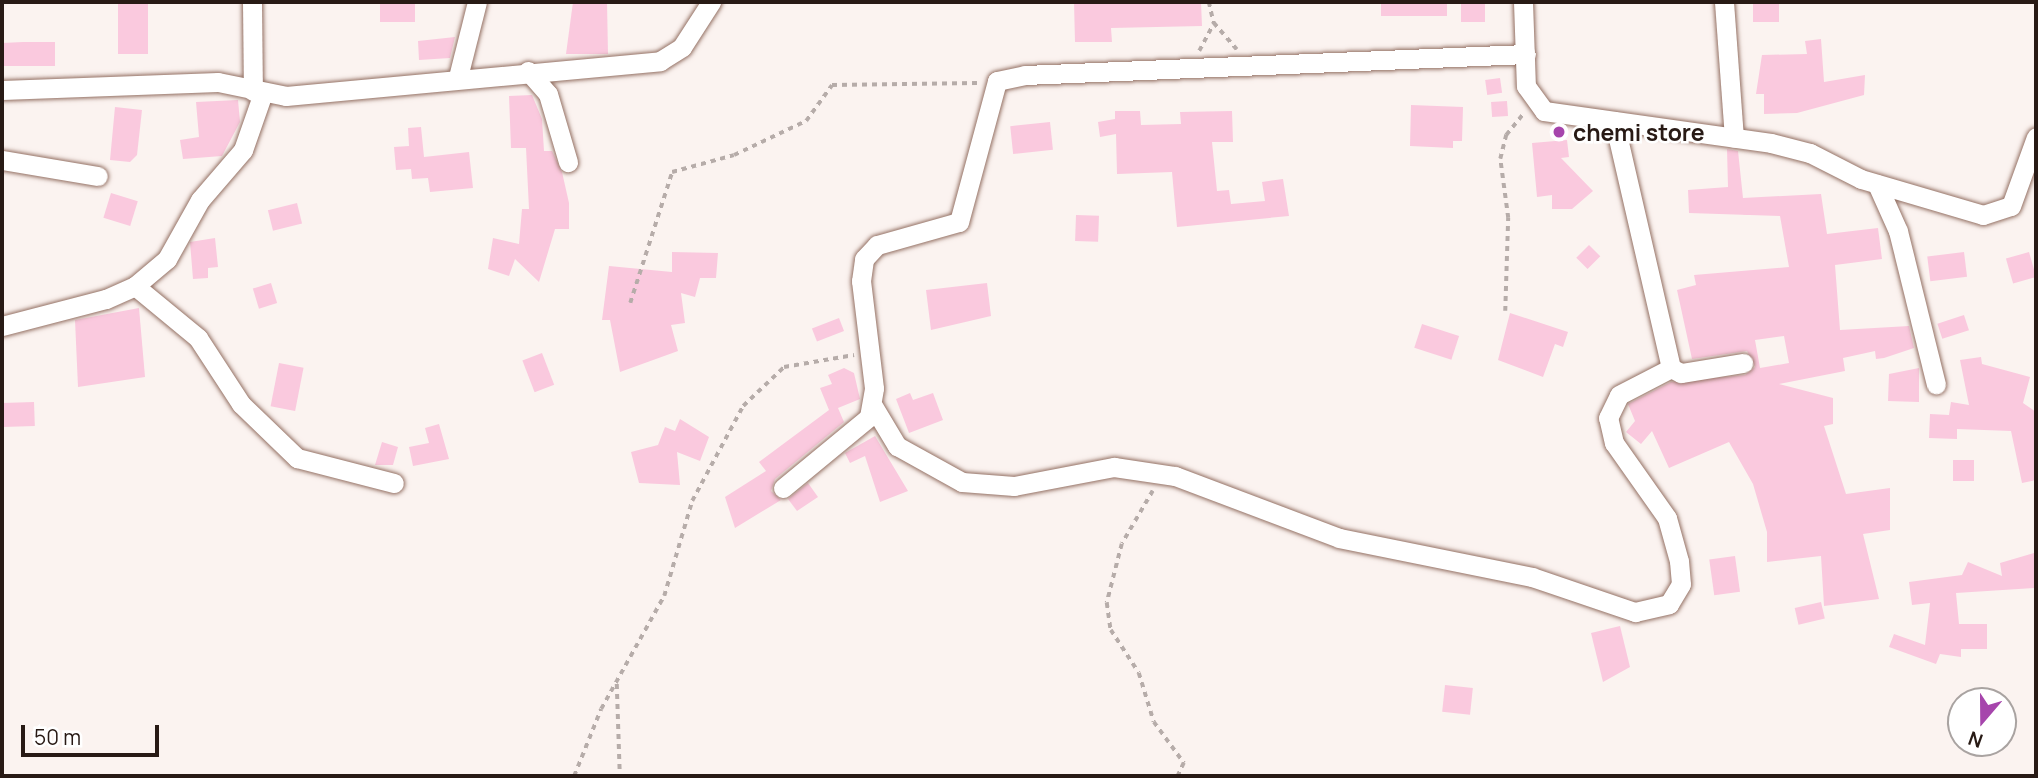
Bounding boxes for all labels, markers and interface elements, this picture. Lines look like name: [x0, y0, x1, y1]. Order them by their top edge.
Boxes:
place label: chemi store: [1573, 118, 1705, 146]
marker: chemi store: [1551, 124, 1567, 140]
north arrow: [1947, 687, 2017, 757]
scale bar: [24, 712, 163, 756]
text: 50 m: [34, 723, 81, 751]
text: N: [1965, 725, 1986, 754]

